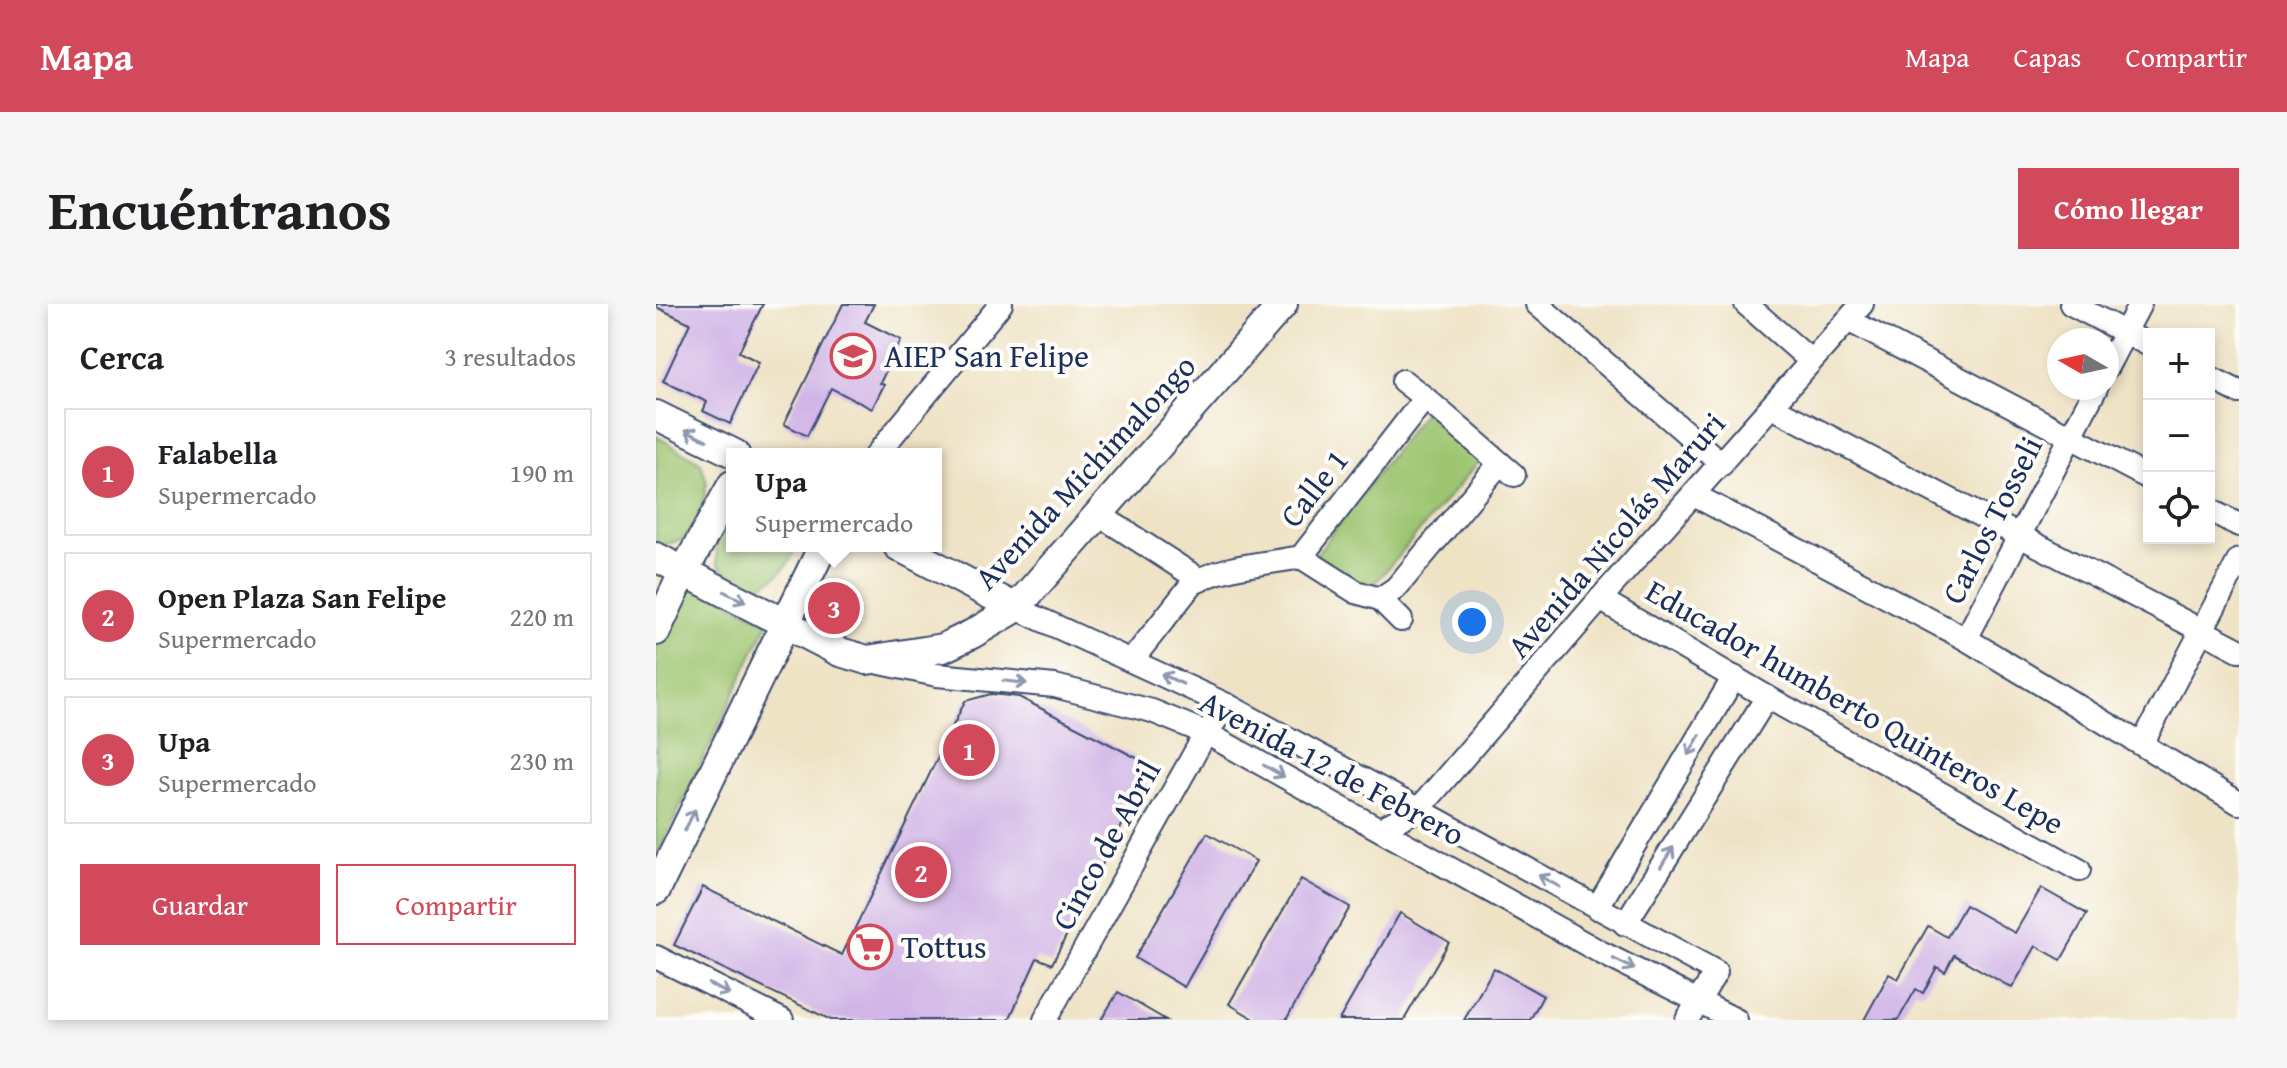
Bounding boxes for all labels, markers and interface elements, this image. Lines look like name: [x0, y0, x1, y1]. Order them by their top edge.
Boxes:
text: Mapa: [40, 28, 133, 84]
text: Mapa: [1905, 36, 1970, 77]
text: Capas: [2014, 36, 2081, 77]
text: Compartir: [2125, 36, 2247, 77]
text: Encuéntranos: [48, 167, 392, 250]
button: Cómo llegar: [2018, 168, 2239, 249]
north arrow: [2047, 328, 2119, 400]
map controls: [2143, 328, 2215, 544]
button: +: [2143, 328, 2215, 400]
text: Cerca: [80, 332, 164, 381]
school or university icon: AIEP San Felipe: [829, 332, 877, 380]
place label: AIEP San Felipe: [884, 332, 1089, 379]
text: 3 resultados: [445, 337, 576, 376]
street label: Avenida Michimalongo: [963, 343, 1206, 600]
button: −: [2143, 400, 2215, 472]
street label: Avenida Nicolás Maruri: [1495, 401, 1736, 668]
one-way arrow: [684, 426, 708, 442]
street label: Carlos Tosseli: [1929, 428, 2054, 612]
text: Falabella: [158, 431, 278, 475]
street label: Calle 1: [1268, 439, 1359, 537]
popup: [726, 448, 942, 552]
text: 1: [101, 453, 115, 492]
text: 190 m: [509, 453, 574, 492]
text: Upa: [755, 459, 807, 503]
button: locate: [2143, 472, 2215, 544]
text: Supermercado: [158, 475, 316, 514]
text: Supermercado: [755, 503, 913, 542]
street label: Educador humberto Quinteros Lepe: [1637, 567, 2073, 846]
text: Open Plaza San Felipe: [158, 575, 446, 619]
pin: 3: [808, 578, 860, 638]
one-way arrow: [722, 589, 746, 605]
text: 2: [101, 597, 115, 636]
text: 220 m: [509, 597, 574, 636]
your location: [1452, 602, 1492, 642]
text: Supermercado: [158, 619, 316, 658]
one-way arrow: [1160, 671, 1184, 686]
one-way arrow: [1001, 675, 1028, 690]
street label: Avenida 12 de Febrero: [1191, 678, 1473, 857]
text: Upa: [158, 719, 211, 763]
pin: 1: [943, 720, 995, 780]
one-way arrow: [1686, 732, 1701, 756]
text: 3: [101, 741, 115, 780]
text: 230 m: [509, 741, 574, 780]
street label: Cinco de Abril: [1039, 751, 1172, 938]
text: Supermercado: [158, 763, 316, 802]
one-way arrow: [1262, 764, 1286, 779]
one-way arrow: [683, 809, 698, 833]
pin: 2: [895, 842, 947, 902]
one-way arrow: [1658, 847, 1675, 869]
button: Guardar: [80, 864, 320, 945]
button: Compartir: [336, 864, 576, 945]
one-way arrow: [1538, 872, 1561, 888]
supermarket icon: Tottus: [846, 923, 894, 971]
place label: Tottus: [901, 923, 987, 970]
one-way arrow: [1612, 957, 1636, 973]
one-way arrow: [707, 981, 731, 997]

